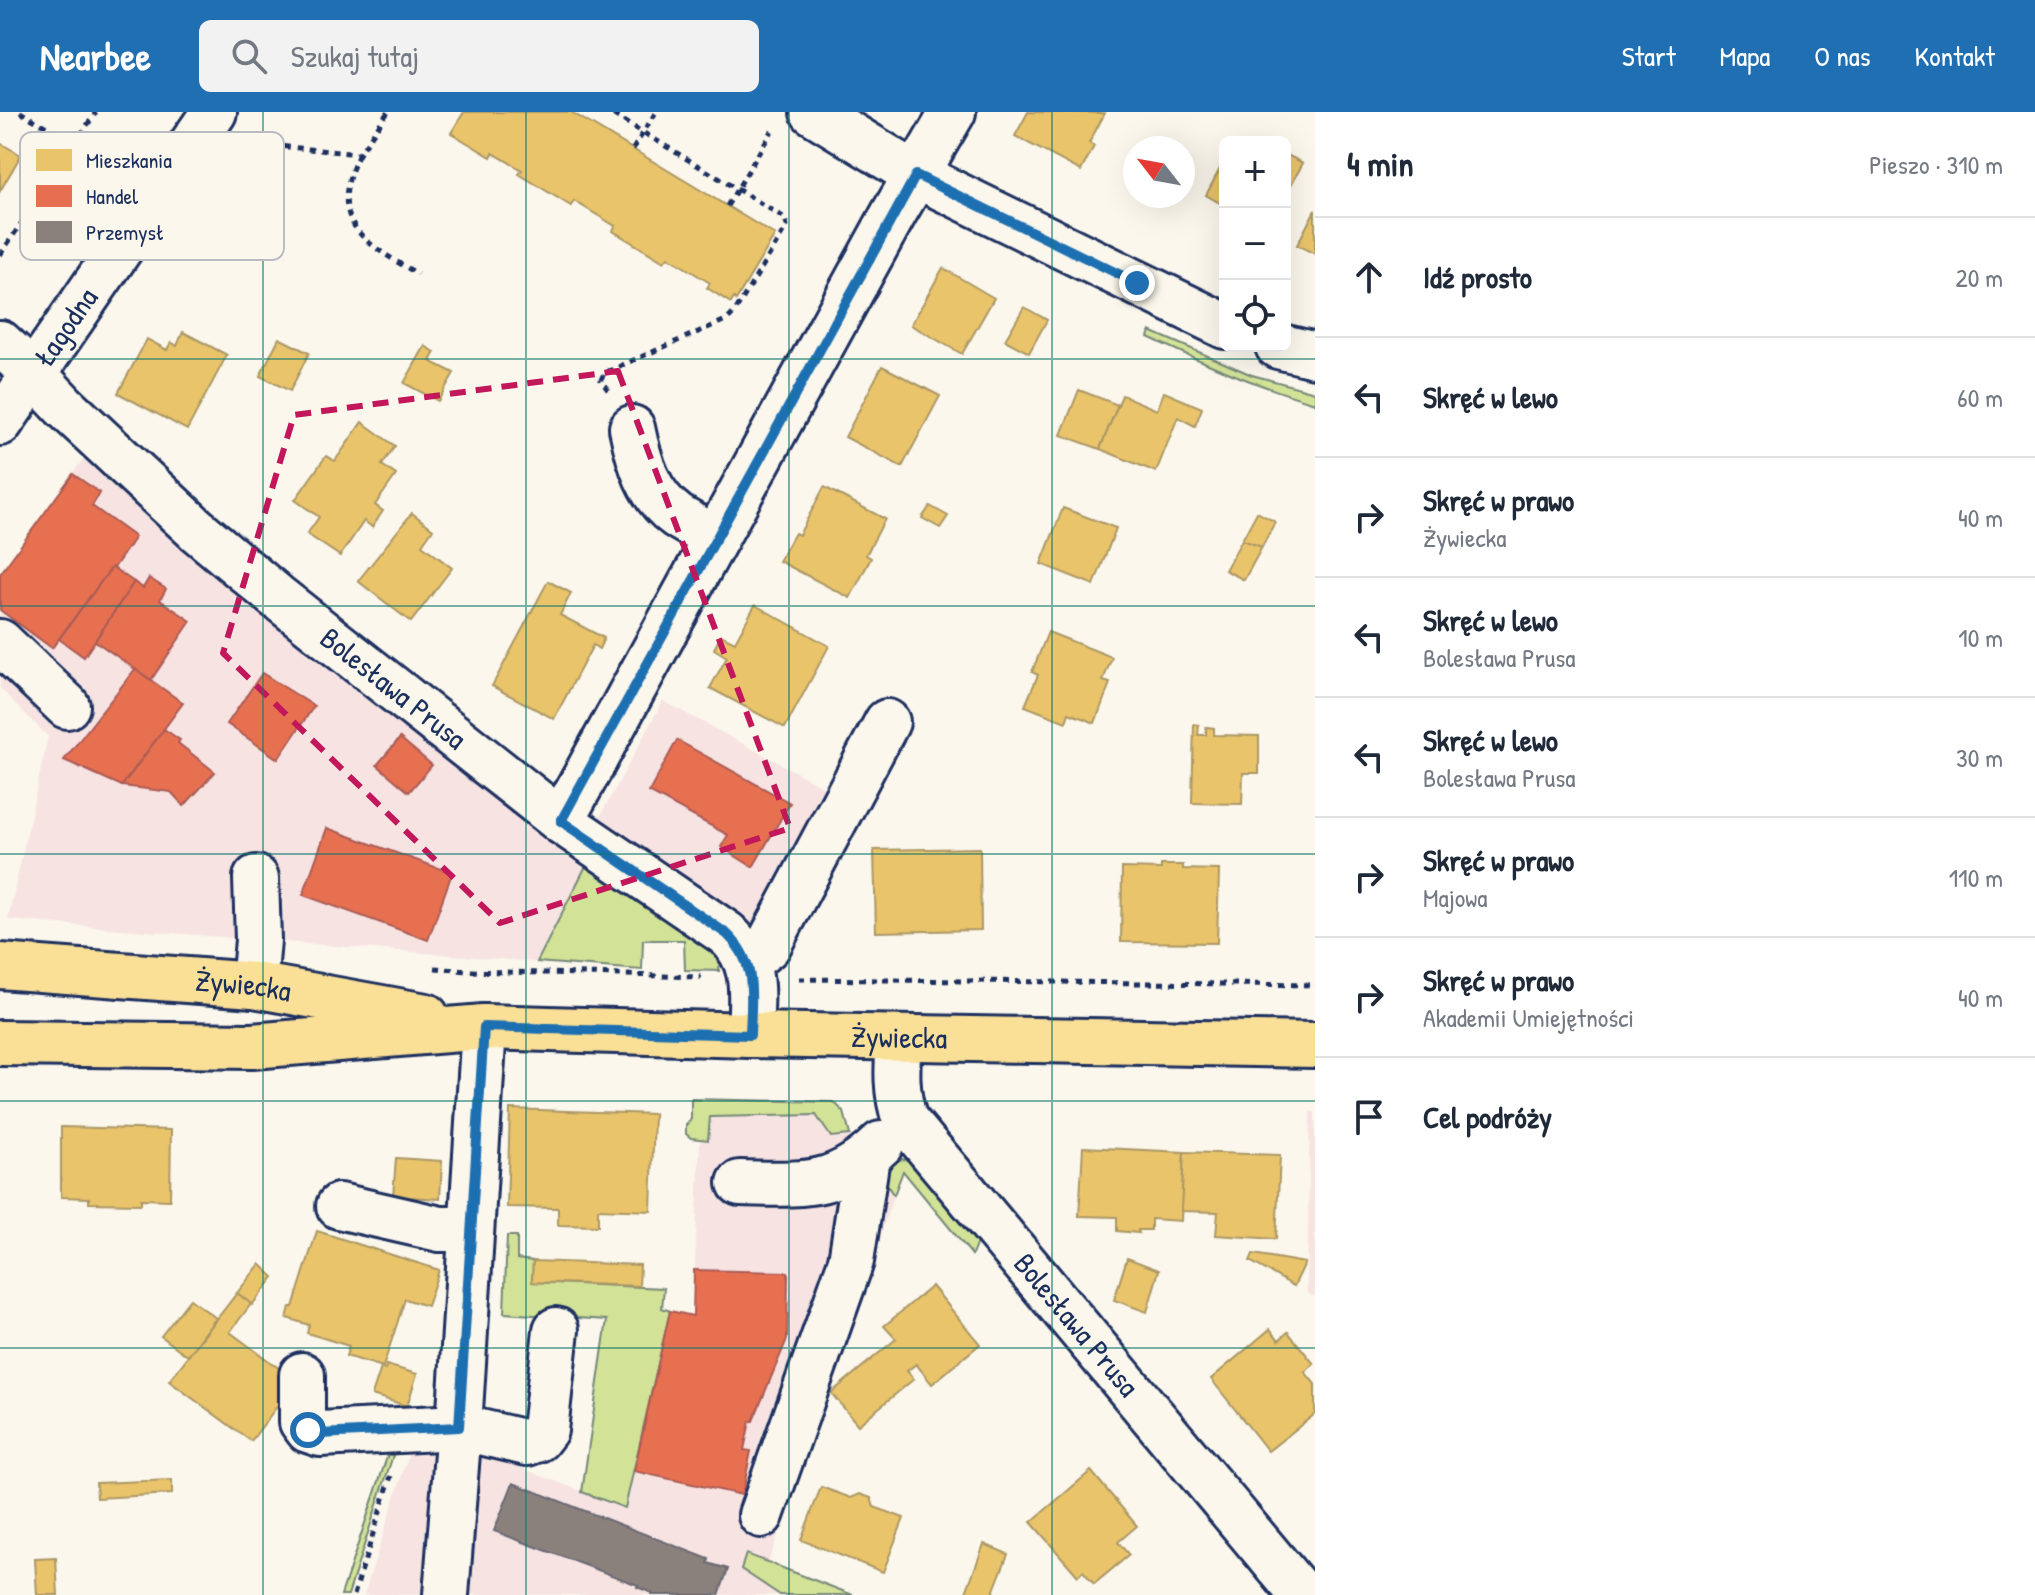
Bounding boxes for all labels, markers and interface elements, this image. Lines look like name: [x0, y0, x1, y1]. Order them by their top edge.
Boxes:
search box: [199, 20, 759, 92]
text: Nearbee: [40, 30, 151, 82]
icon: search: [227, 34, 271, 78]
text: Szukaj tutaj: [291, 36, 419, 76]
text: Start: [1622, 37, 1676, 75]
text: Mapa: [1720, 37, 1770, 75]
text: O nas: [1814, 37, 1871, 75]
text: Kontakt: [1915, 37, 1995, 75]
legend: [20, 132, 284, 260]
north arrow: [1123, 136, 1195, 208]
map controls: [1219, 136, 1291, 352]
button: +: [1219, 136, 1291, 208]
text: 4 min: [1347, 141, 1414, 187]
text: Mieszkania: [86, 145, 172, 175]
text: Pieszo · 310 m: [1869, 147, 2003, 182]
text: Handel: [86, 181, 138, 211]
button: −: [1219, 208, 1291, 280]
text: Przemysł: [86, 217, 164, 247]
icon: ahead: [1347, 255, 1391, 299]
text: Idź prosto: [1423, 257, 1532, 297]
text: 20 m: [1956, 260, 2003, 295]
route end: [1119, 265, 1155, 301]
street label: Łagodna: [24, 279, 106, 374]
button: locate: [1219, 280, 1291, 352]
icon: left: [1347, 375, 1391, 419]
text: Skręć w lewo: [1423, 377, 1558, 417]
text: 60 m: [1957, 380, 2003, 415]
text: Skręć w prawo: [1423, 480, 1574, 520]
icon: right: [1347, 495, 1391, 539]
text: 40 m: [1958, 500, 2003, 535]
text: Żywiecka: [1423, 520, 1506, 555]
text: Skręć w lewo: [1423, 600, 1558, 640]
icon: left: [1347, 615, 1391, 659]
street label: Bolesława Prusa: [312, 618, 475, 758]
text: 10 m: [1958, 620, 2003, 655]
text: Bolesława Prusa: [1423, 640, 1575, 675]
text: Skręć w lewo: [1423, 720, 1558, 760]
icon: left: [1347, 735, 1391, 779]
text: 30 m: [1956, 740, 2003, 775]
text: Bolesława Prusa: [1423, 760, 1575, 795]
text: Skręć w prawo: [1423, 840, 1574, 880]
icon: right: [1347, 855, 1391, 899]
text: 110 m: [1949, 860, 2003, 895]
text: Majowa: [1423, 880, 1487, 915]
street label: Żywiecka: [194, 960, 295, 1010]
text: Skręć w prawo: [1423, 960, 1574, 1000]
icon: right: [1347, 975, 1391, 1019]
text: 40 m: [1958, 980, 2003, 1015]
text: Akademii Umiejętności: [1423, 1000, 1634, 1035]
street label: Żywiecka: [851, 1016, 948, 1057]
icon: arrive: [1347, 1095, 1391, 1139]
text: Cel podróży: [1423, 1097, 1552, 1137]
street label: Bolesława Prusa: [1005, 1244, 1149, 1405]
route start: [290, 1412, 326, 1448]

